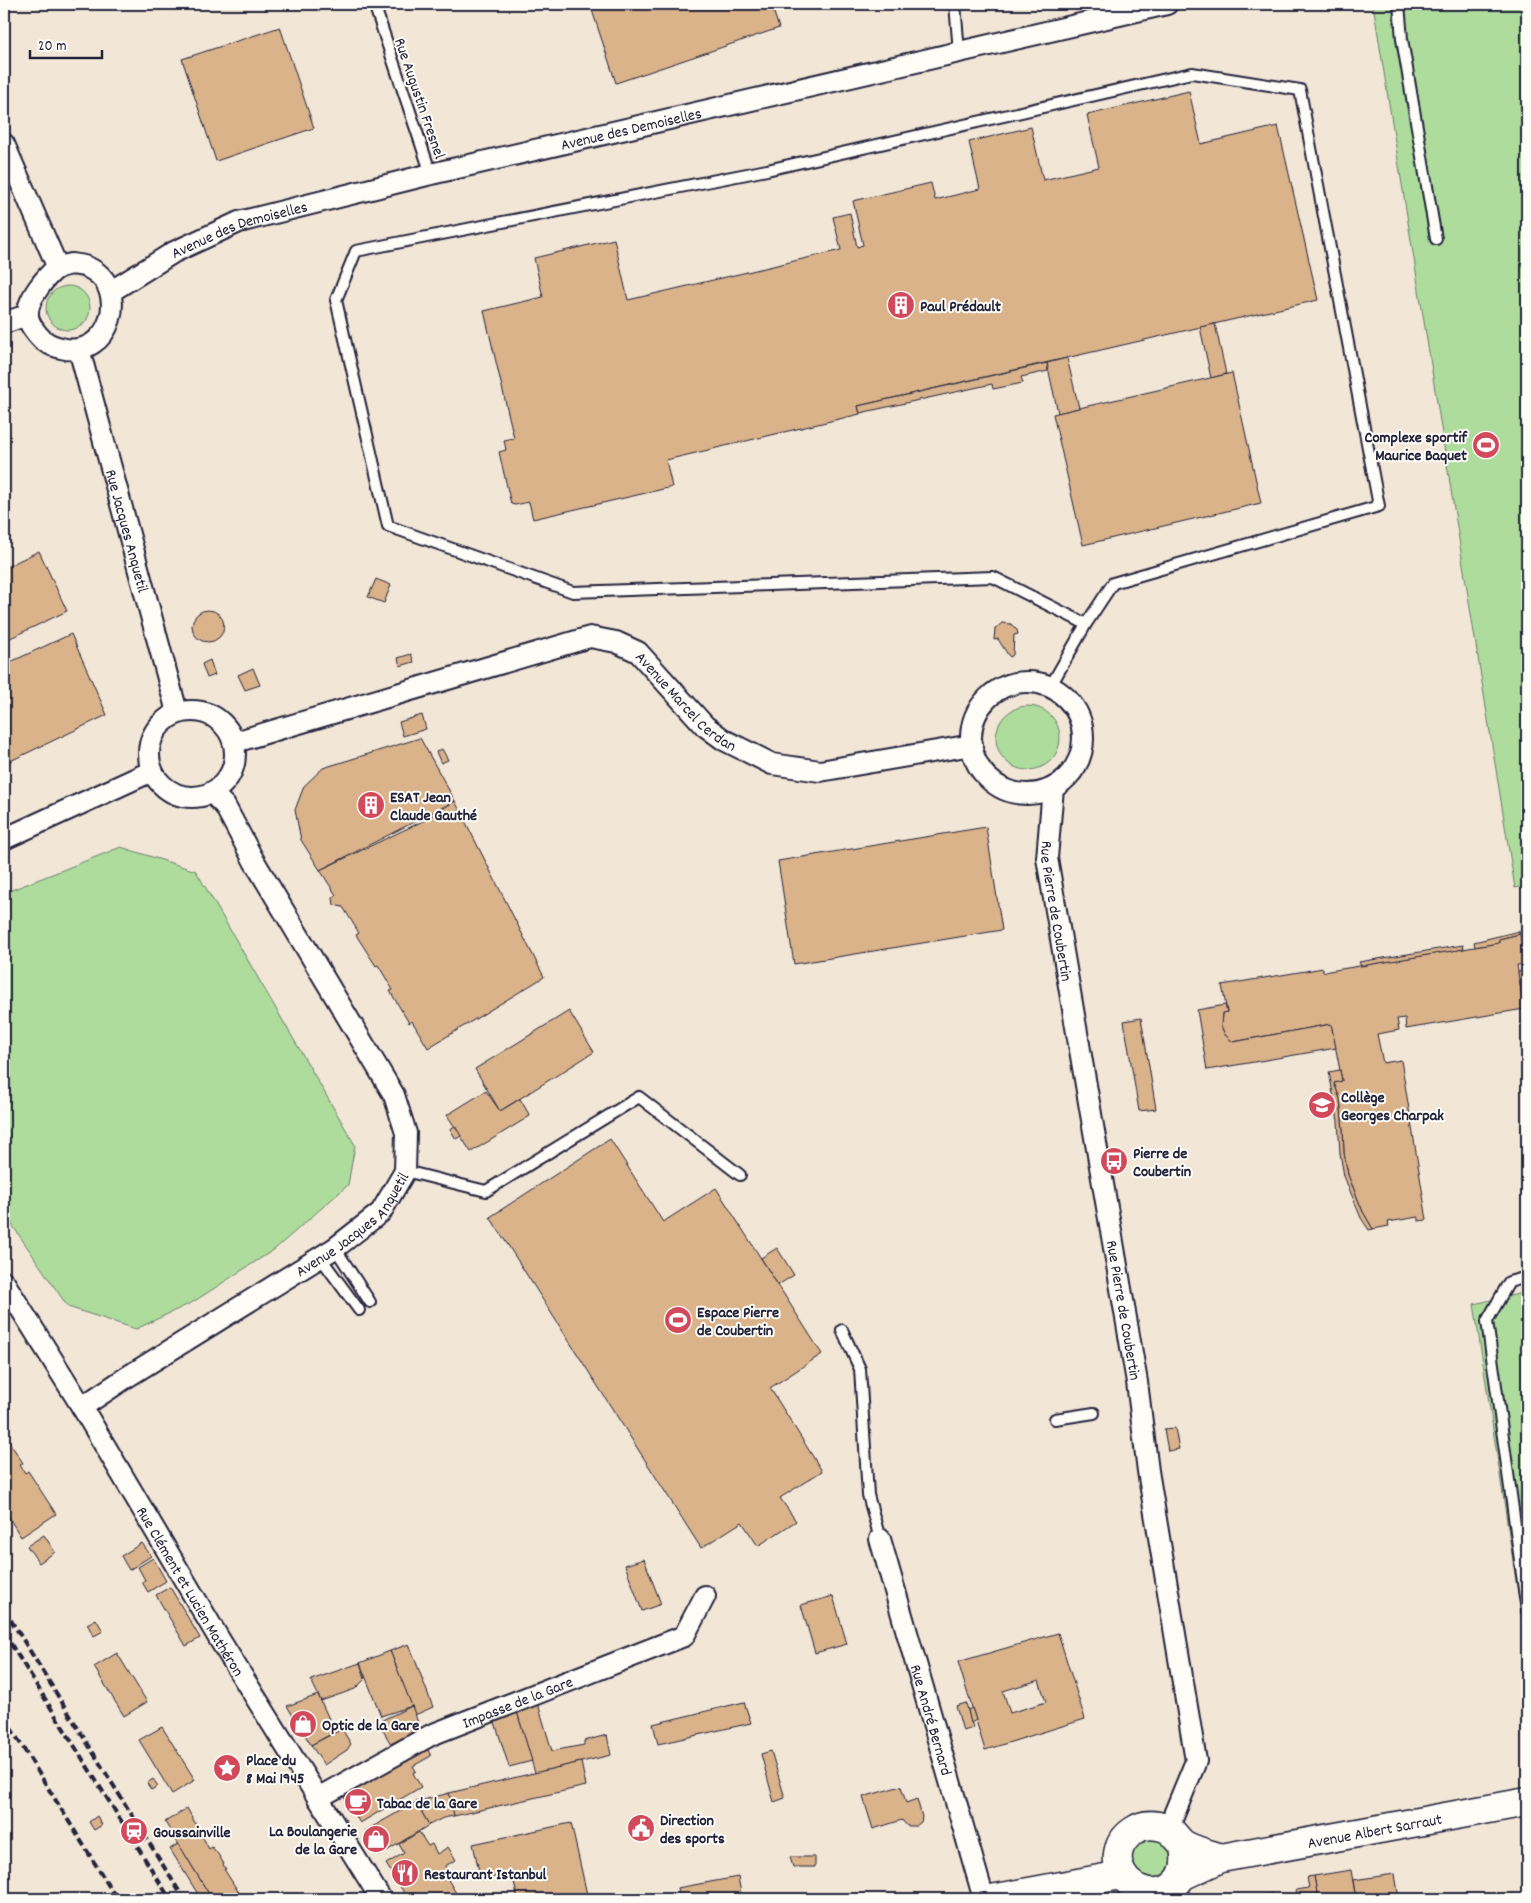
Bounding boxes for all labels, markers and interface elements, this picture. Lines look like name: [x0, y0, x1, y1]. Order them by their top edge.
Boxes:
scale bar: [30, 28, 102, 60]
street label: Rue Augustin Fresnel: [387, 35, 450, 163]
text: 20 m: [38, 36, 66, 58]
street label: Avenue des Demoiselles: [559, 103, 704, 158]
street label: Avenue des Demoiselles: [168, 196, 311, 266]
building icon: Paul Prédault: [886, 290, 916, 320]
place label: Paul Prédault: [920, 296, 1001, 319]
place label: Complexe sportif Maurice Baquet: [1364, 427, 1468, 468]
sports icon: Complexe sportif Maurice Baquet: [1471, 430, 1501, 460]
street label: Rue Jacques Anquetil: [98, 467, 153, 595]
street label: Avenue Marcel Cerdan: [629, 647, 740, 758]
place label: ESAT Jean Claude Gauthé: [390, 787, 477, 828]
building icon: ESAT Jean Claude Gauthé: [356, 790, 386, 820]
street label: Rue Pierre de Coubertin: [1033, 840, 1077, 983]
place label: Collège Georges Charpak: [1341, 1087, 1444, 1128]
school or university icon: Collège Georges Charpak: [1307, 1090, 1337, 1120]
place label: Pierre de Coubertin: [1133, 1143, 1191, 1184]
bus stop icon: Pierre de Coubertin: [1099, 1146, 1129, 1176]
street label: Avenue Jacques Anquetil: [292, 1168, 416, 1284]
street label: Rue Pierre de Coubertin: [1099, 1239, 1146, 1382]
place label: Espace Pierre de Coubertin: [697, 1302, 779, 1343]
sports icon: Espace Pierre de Coubertin: [663, 1305, 693, 1335]
street label: Rue Clément et Lucien Mathéron: [129, 1503, 249, 1681]
street label: Rue André Bernard: [903, 1662, 957, 1779]
street label: Impasse de la Gare: [460, 1672, 577, 1736]
shop icon: Optic de la Gare: [288, 1709, 318, 1739]
place label: Optic de la Gare: [322, 1715, 419, 1738]
place label: Place du 8 Mai 1945: [246, 1750, 304, 1791]
place icon: Place du 8 Mai 1945: [212, 1753, 242, 1783]
cafe icon: Tabac de la Gare: [343, 1787, 373, 1817]
place label: Tabac de la Gare: [377, 1793, 477, 1816]
street label: Avenue Albert Sarraut: [1306, 1809, 1444, 1856]
place label: Direction des sports: [660, 1810, 725, 1851]
public building icon: Direction des sports: [626, 1813, 656, 1843]
station icon: Goussainville: [119, 1816, 149, 1846]
place label: La Boulangerie de la Gare: [269, 1821, 357, 1862]
place label: Goussainville: [153, 1822, 231, 1845]
shop icon: La Boulangerie de la Gare: [361, 1824, 391, 1854]
restaurant icon: Restaurant Istanbul: [390, 1858, 420, 1888]
place label: Restaurant Istanbul: [424, 1864, 547, 1887]

